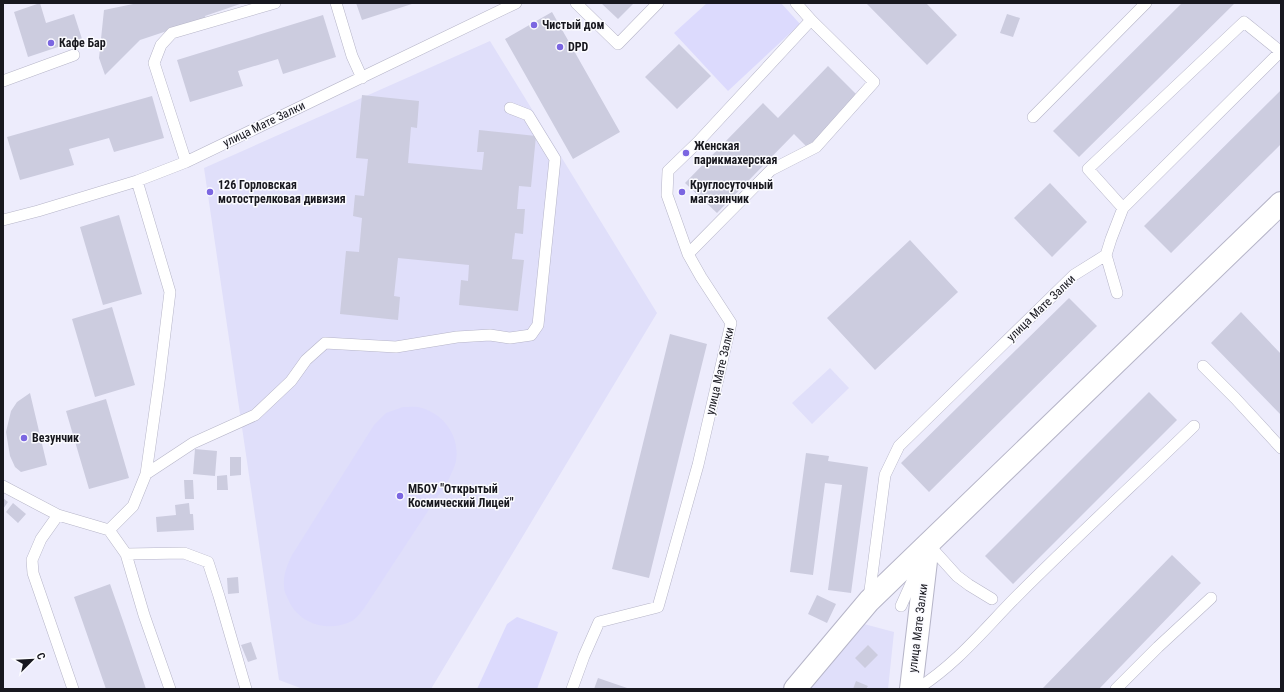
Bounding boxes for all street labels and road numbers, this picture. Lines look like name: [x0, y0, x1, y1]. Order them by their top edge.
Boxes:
street label: улица Мате Залки: [221, 98, 307, 150]
street label: улица Мате Залки: [1004, 272, 1078, 344]
street label: улица Мате Залки: [703, 326, 737, 416]
street label: улица Мате Залки: [906, 583, 930, 673]

